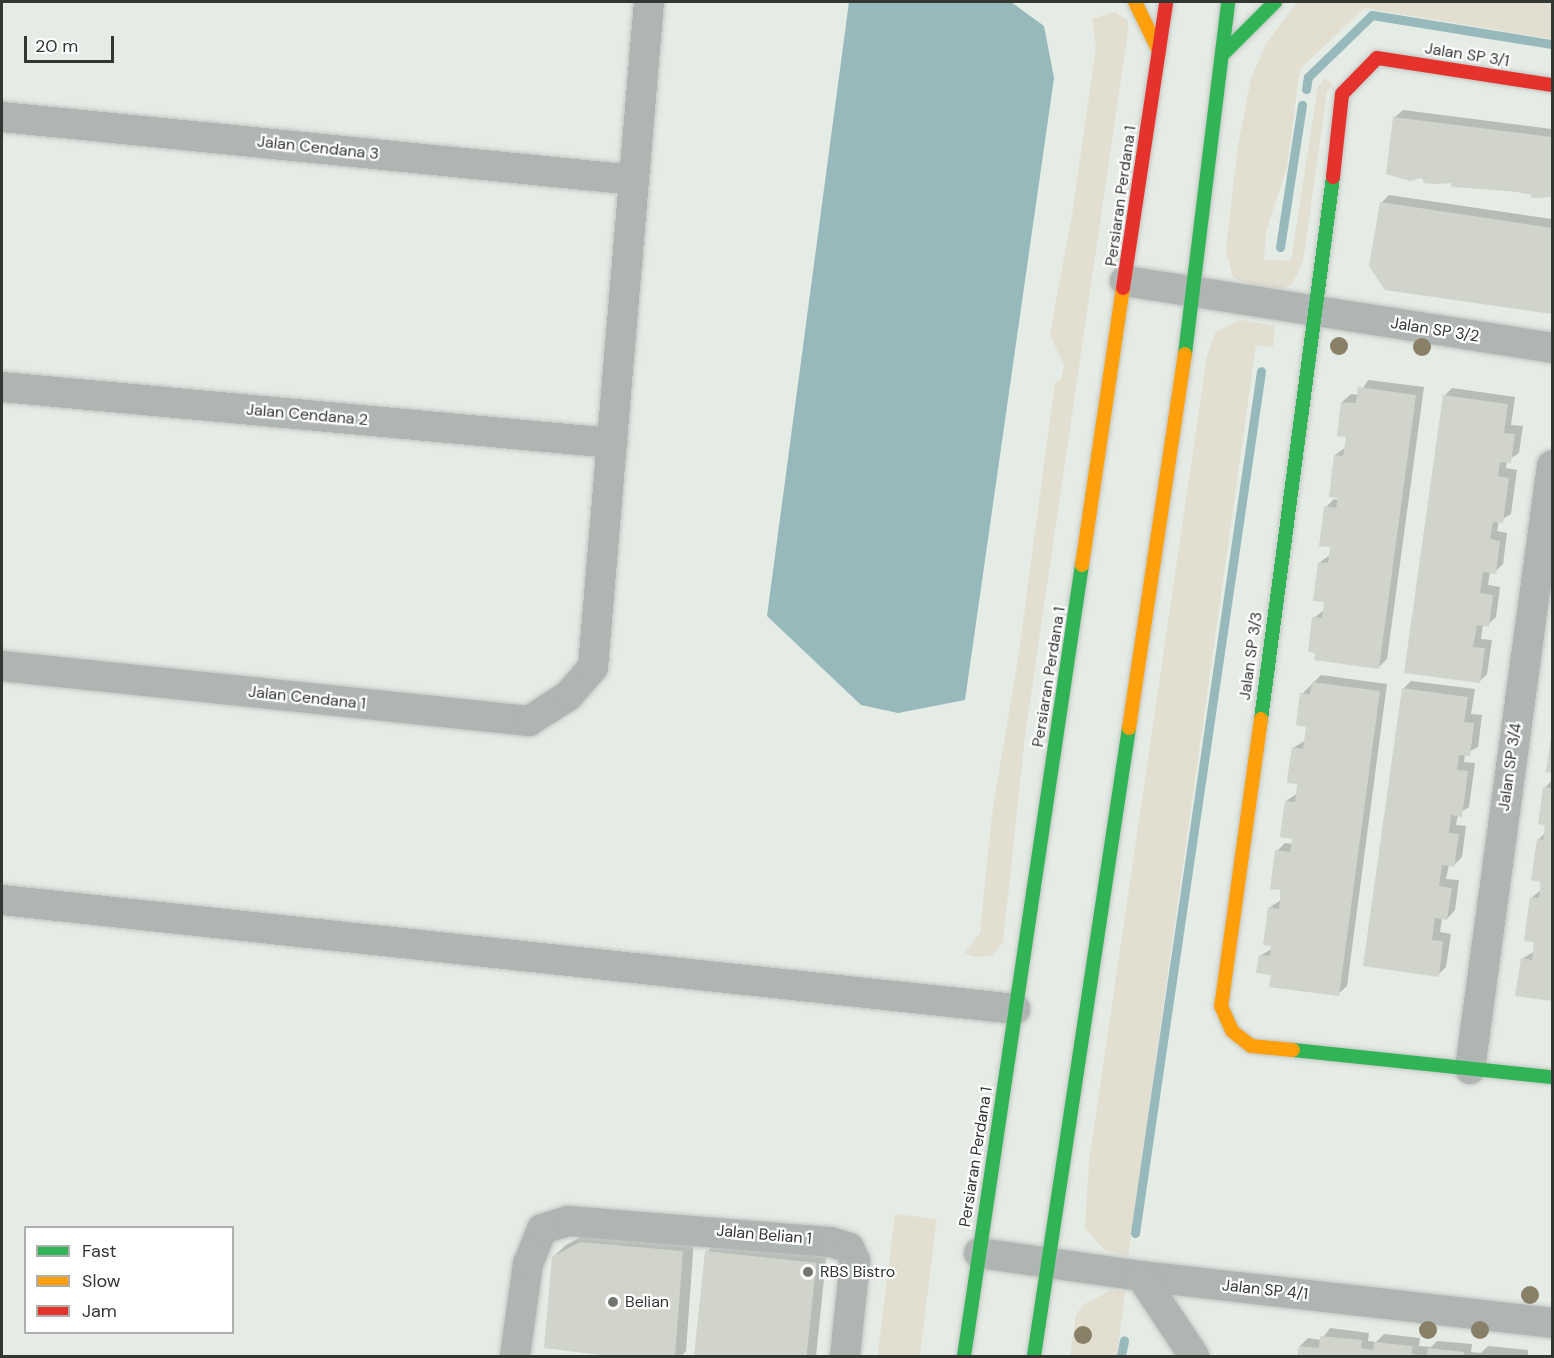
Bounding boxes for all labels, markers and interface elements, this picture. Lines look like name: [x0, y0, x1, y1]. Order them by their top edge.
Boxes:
scale bar: [27, 24, 117, 62]
text: 20 m: [35, 34, 78, 58]
street label: Jalan SP 3/1: [1423, 39, 1511, 71]
street label: Persiaran Perdana 1: [1102, 124, 1140, 268]
street label: Jalan Cendana 3: [256, 132, 380, 164]
street label: Jalan SP 3/2: [1389, 314, 1481, 346]
street label: Jalan Cendana 2: [245, 400, 369, 430]
street label: Persiaran Perdana 1: [1028, 605, 1070, 749]
street label: Jalan SP 3/3: [1235, 611, 1267, 701]
street label: Jalan Cendana 1: [247, 682, 367, 714]
street label: Jalan SP 3/4: [1494, 722, 1526, 812]
street label: Persiaran Perdana 1: [955, 1085, 997, 1229]
street label: Jalan Belian 1: [715, 1221, 813, 1249]
legend: [24, 1226, 234, 1334]
text: Fast: [82, 1239, 117, 1263]
place label: RBS Bistro: [820, 1262, 895, 1282]
marker: RBS Bistro: [801, 1265, 815, 1279]
text: Slow: [82, 1269, 121, 1293]
street label: Jalan SP 4/1: [1221, 1276, 1309, 1304]
place label: Belian: [625, 1292, 669, 1312]
marker: Belian: [606, 1295, 620, 1309]
text: Jam: [82, 1299, 117, 1323]

